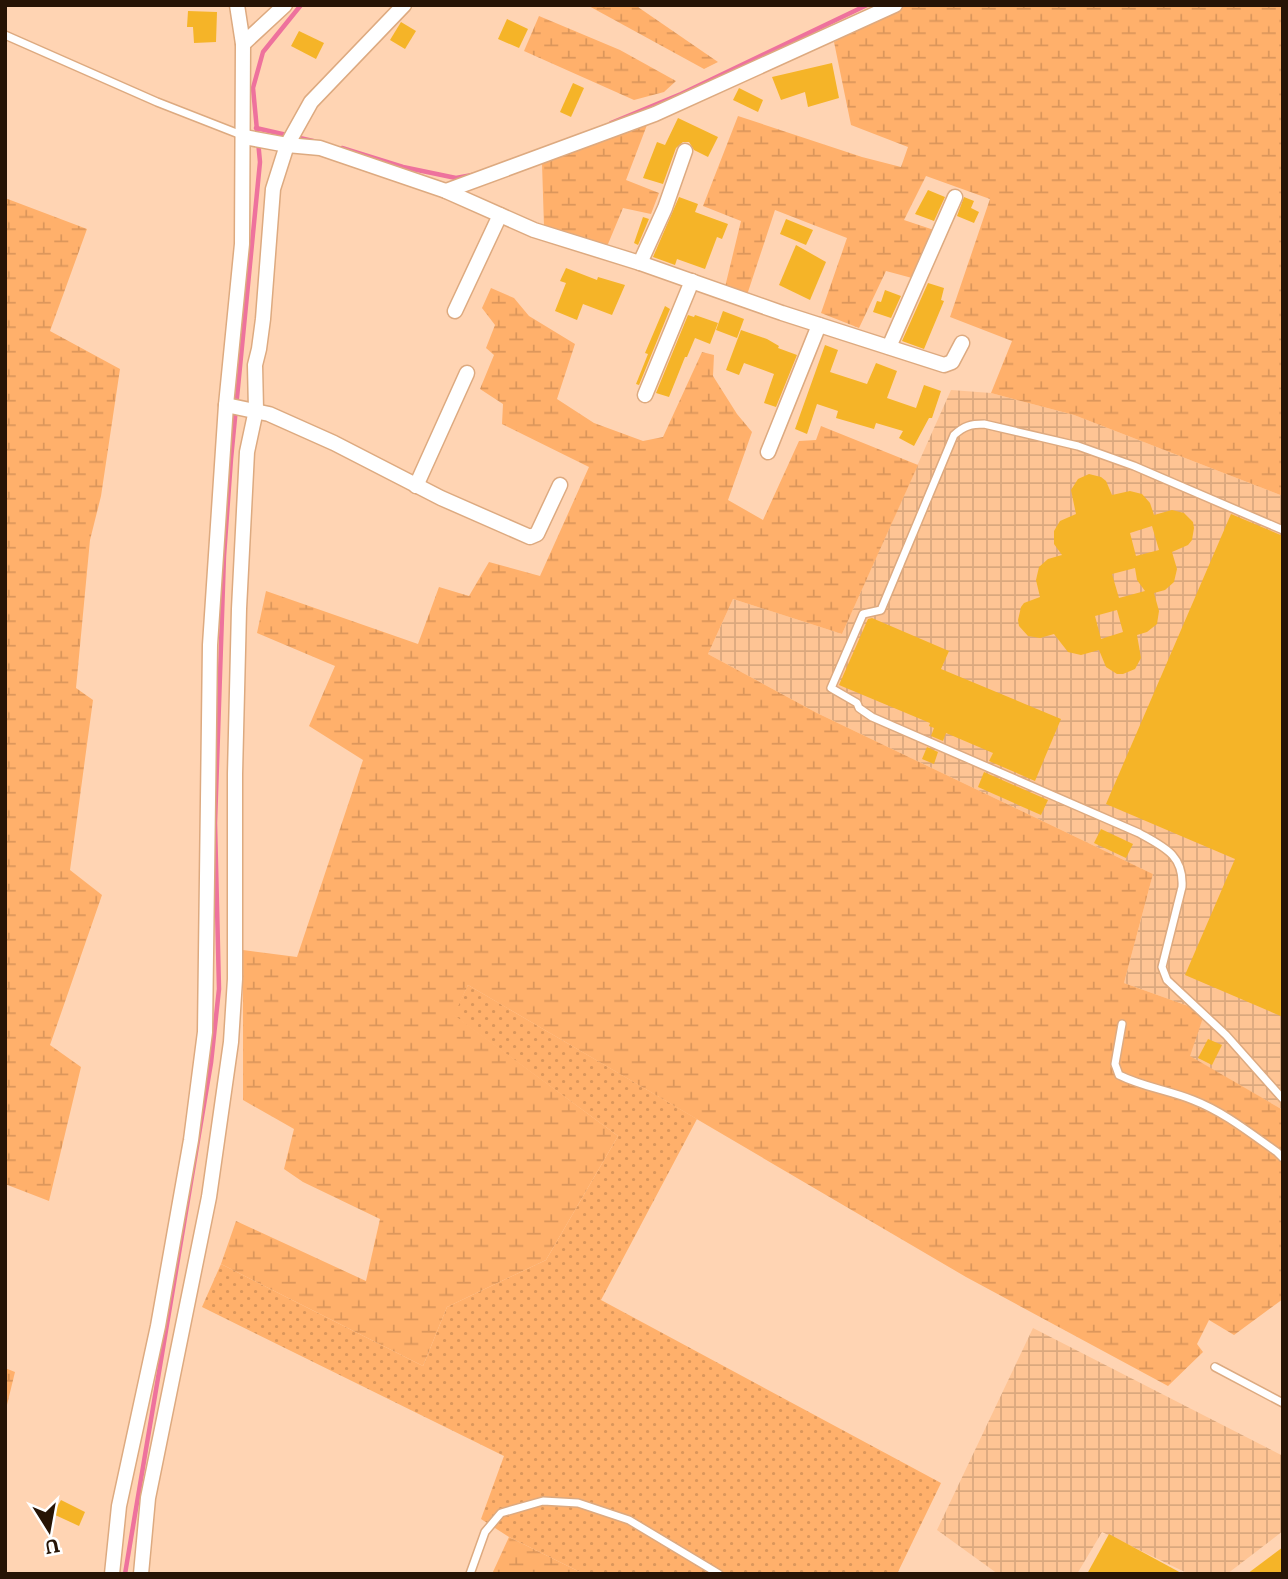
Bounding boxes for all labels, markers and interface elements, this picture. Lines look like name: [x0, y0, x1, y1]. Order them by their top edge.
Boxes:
north arrow: [14, 1495, 84, 1565]
text: U: [42, 1533, 62, 1563]

